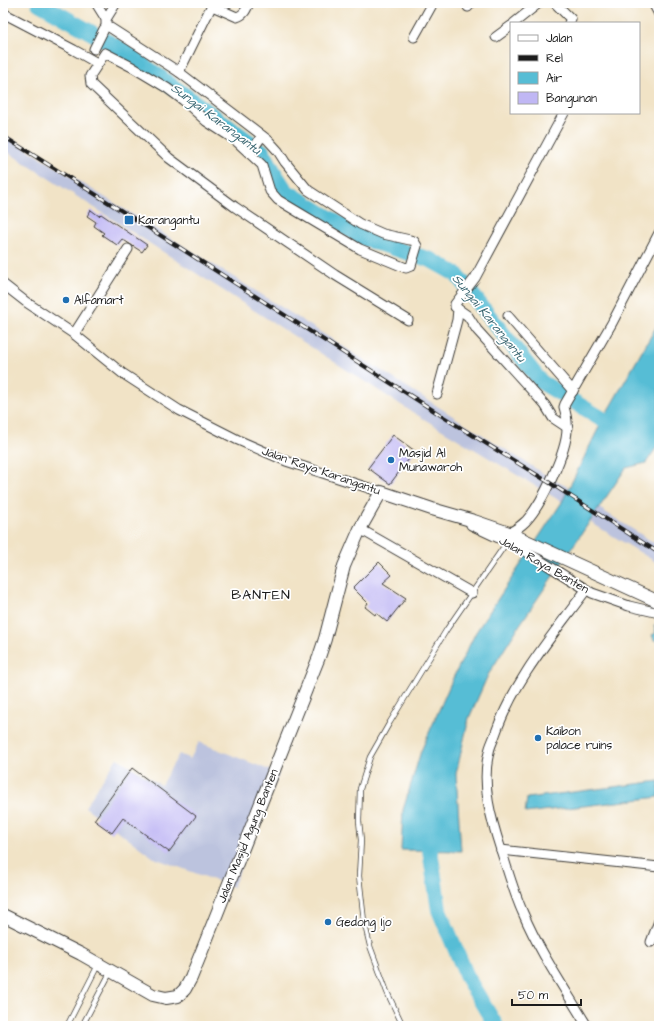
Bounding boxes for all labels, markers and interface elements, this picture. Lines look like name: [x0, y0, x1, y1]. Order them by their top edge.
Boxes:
legend: [510, 22, 640, 114]
text: Jalan: [546, 30, 572, 47]
text: Rel: [546, 50, 563, 67]
text: Air: [546, 70, 563, 87]
water label: Sungai Karangantu: [167, 79, 266, 160]
text: Bangunan: [546, 90, 597, 108]
place label: Karangantu: [138, 212, 199, 230]
marker: Karangantu: [123, 214, 135, 226]
water label: Sungai Karangantu: [447, 270, 531, 367]
place label: Alfamart: [74, 292, 124, 309]
marker: Alfamart: [61, 295, 71, 305]
street label: Jalan Raya Karangantu: [259, 443, 383, 500]
place label: Masjid Al Munawaroh: [399, 445, 462, 476]
marker: Masjid Al Munawaroh: [386, 455, 396, 465]
street label: Jalan Raya Banten: [495, 532, 592, 599]
district label: BANTEN: [231, 585, 291, 605]
place label: Kaibon palace ruins: [546, 723, 612, 754]
marker: Kaibon palace ruins: [533, 733, 543, 743]
street label: Jalan Masjid Agung Banten: [213, 766, 284, 906]
place label: Gedong Ijo: [336, 914, 392, 932]
marker: Gedong Ijo: [323, 917, 333, 927]
scale bar: [512, 981, 581, 1007]
text: 50 m: [518, 987, 549, 1004]

